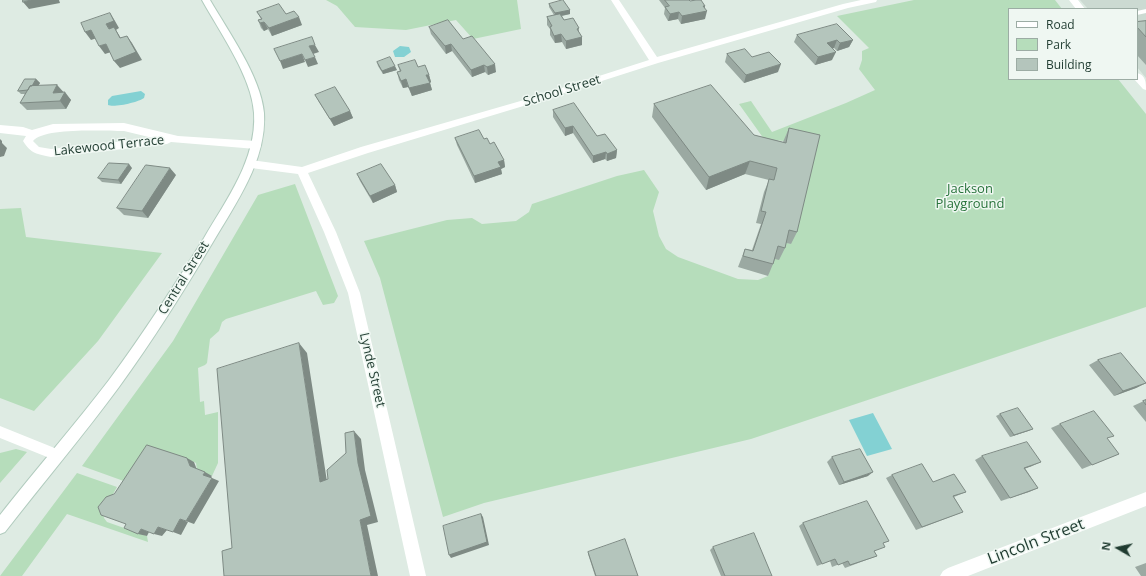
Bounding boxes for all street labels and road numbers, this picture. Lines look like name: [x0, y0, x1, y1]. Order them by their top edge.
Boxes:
street label: School Street: [521, 72, 603, 110]
street label: Lakewood Terrace: [53, 132, 165, 160]
street label: Central Street: [155, 238, 213, 318]
street label: Lynde Street: [356, 331, 388, 409]
street label: Lincoln Street: [985, 515, 1087, 569]

